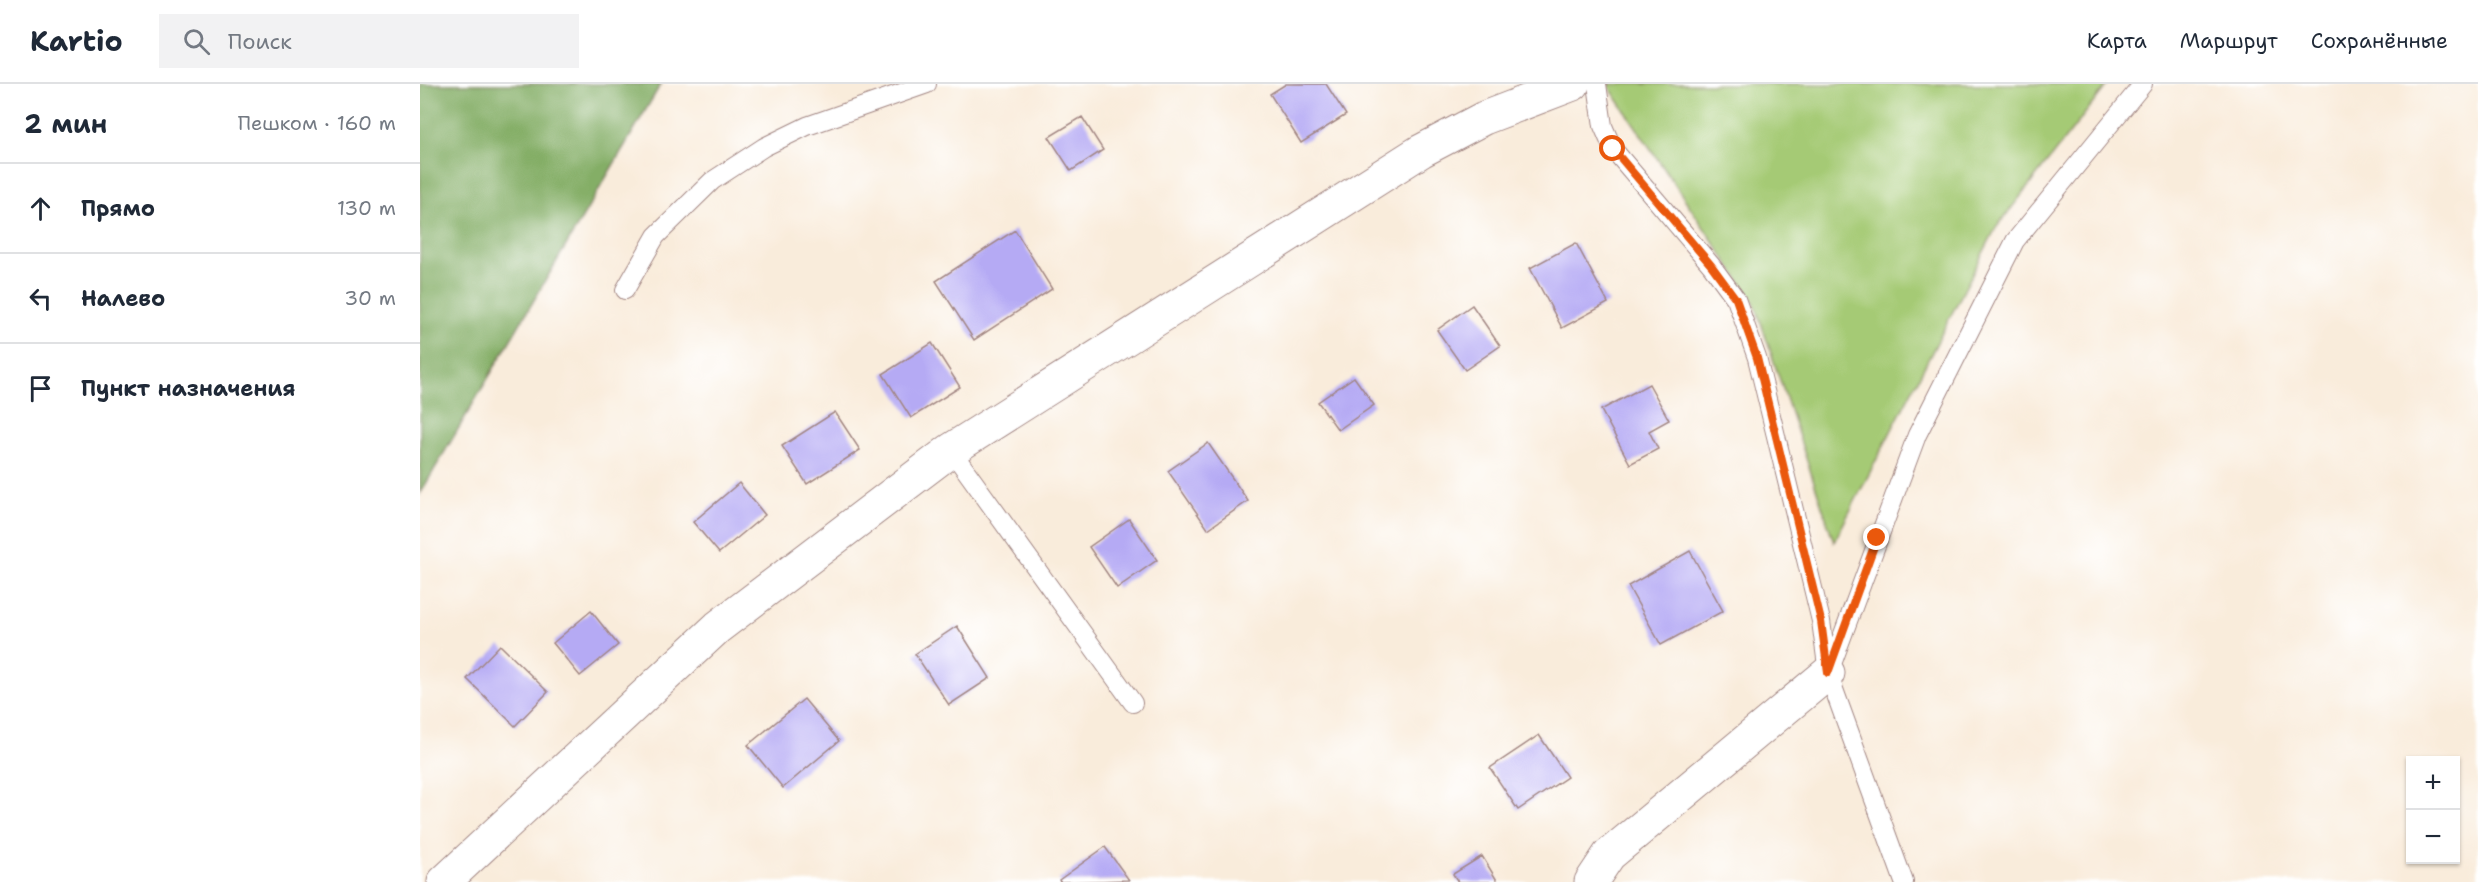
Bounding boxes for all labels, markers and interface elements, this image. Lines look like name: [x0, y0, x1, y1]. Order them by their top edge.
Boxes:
search box: [159, 14, 579, 68]
text: Kartio: [30, 22, 123, 60]
icon: search: [180, 25, 213, 58]
text: Поиск: [228, 27, 292, 56]
text: Карта: [2087, 27, 2147, 55]
text: Маршрут: [2180, 27, 2278, 55]
text: Сохранённые: [2311, 27, 2448, 55]
text: 2 мин: [24, 106, 107, 141]
text: Пешком · 160 m: [238, 110, 396, 136]
route start: [1599, 135, 1625, 161]
icon: ahead: [24, 192, 57, 225]
text: Прямо: [81, 194, 155, 223]
text: 130 m: [337, 195, 396, 221]
icon: left: [24, 282, 57, 315]
text: Налево: [81, 284, 165, 313]
text: 30 m: [344, 285, 396, 311]
icon: arrive: [24, 372, 57, 405]
text: Пункт назначения: [81, 374, 295, 403]
route end: [1863, 524, 1889, 550]
map controls: [2406, 756, 2460, 864]
button: +: [2406, 756, 2460, 810]
button: −: [2406, 810, 2460, 864]

